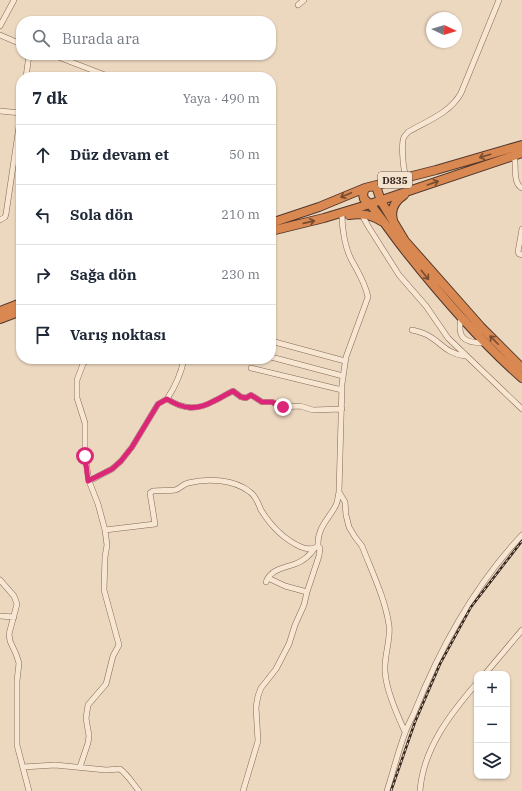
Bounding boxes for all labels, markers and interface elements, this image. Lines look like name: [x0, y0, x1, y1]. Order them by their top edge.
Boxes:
north arrow: [426, 12, 462, 48]
search box: [16, 16, 276, 60]
icon: search: [30, 27, 52, 49]
text: Burada ara: [62, 29, 140, 48]
text: 7 dk: [32, 87, 67, 109]
text: Yaya · 490 m: [183, 90, 260, 107]
icon: ahead: [32, 144, 54, 166]
text: Düz devam et: [70, 145, 169, 164]
text: 50 m: [229, 146, 260, 163]
one-way arrow: [478, 153, 491, 160]
road number: D835: [378, 172, 412, 188]
one-way arrow: [427, 179, 439, 187]
one-way arrow: [341, 192, 353, 200]
icon: left: [32, 204, 54, 226]
text: Sola dön: [70, 205, 133, 224]
text: 210 m: [221, 206, 260, 223]
one-way arrow: [302, 217, 315, 225]
icon: right: [32, 264, 54, 286]
text: Sağa dön: [70, 265, 137, 284]
text: 230 m: [221, 266, 260, 283]
one-way arrow: [420, 269, 429, 280]
icon: arrive: [32, 324, 54, 346]
text: Varış noktası: [70, 325, 166, 344]
one-way arrow: [490, 335, 499, 345]
route end: [274, 398, 292, 416]
route start: [76, 447, 94, 465]
map controls: [474, 671, 510, 779]
button: +: [474, 671, 510, 707]
button: −: [474, 707, 510, 743]
button: layers: [474, 743, 510, 779]

